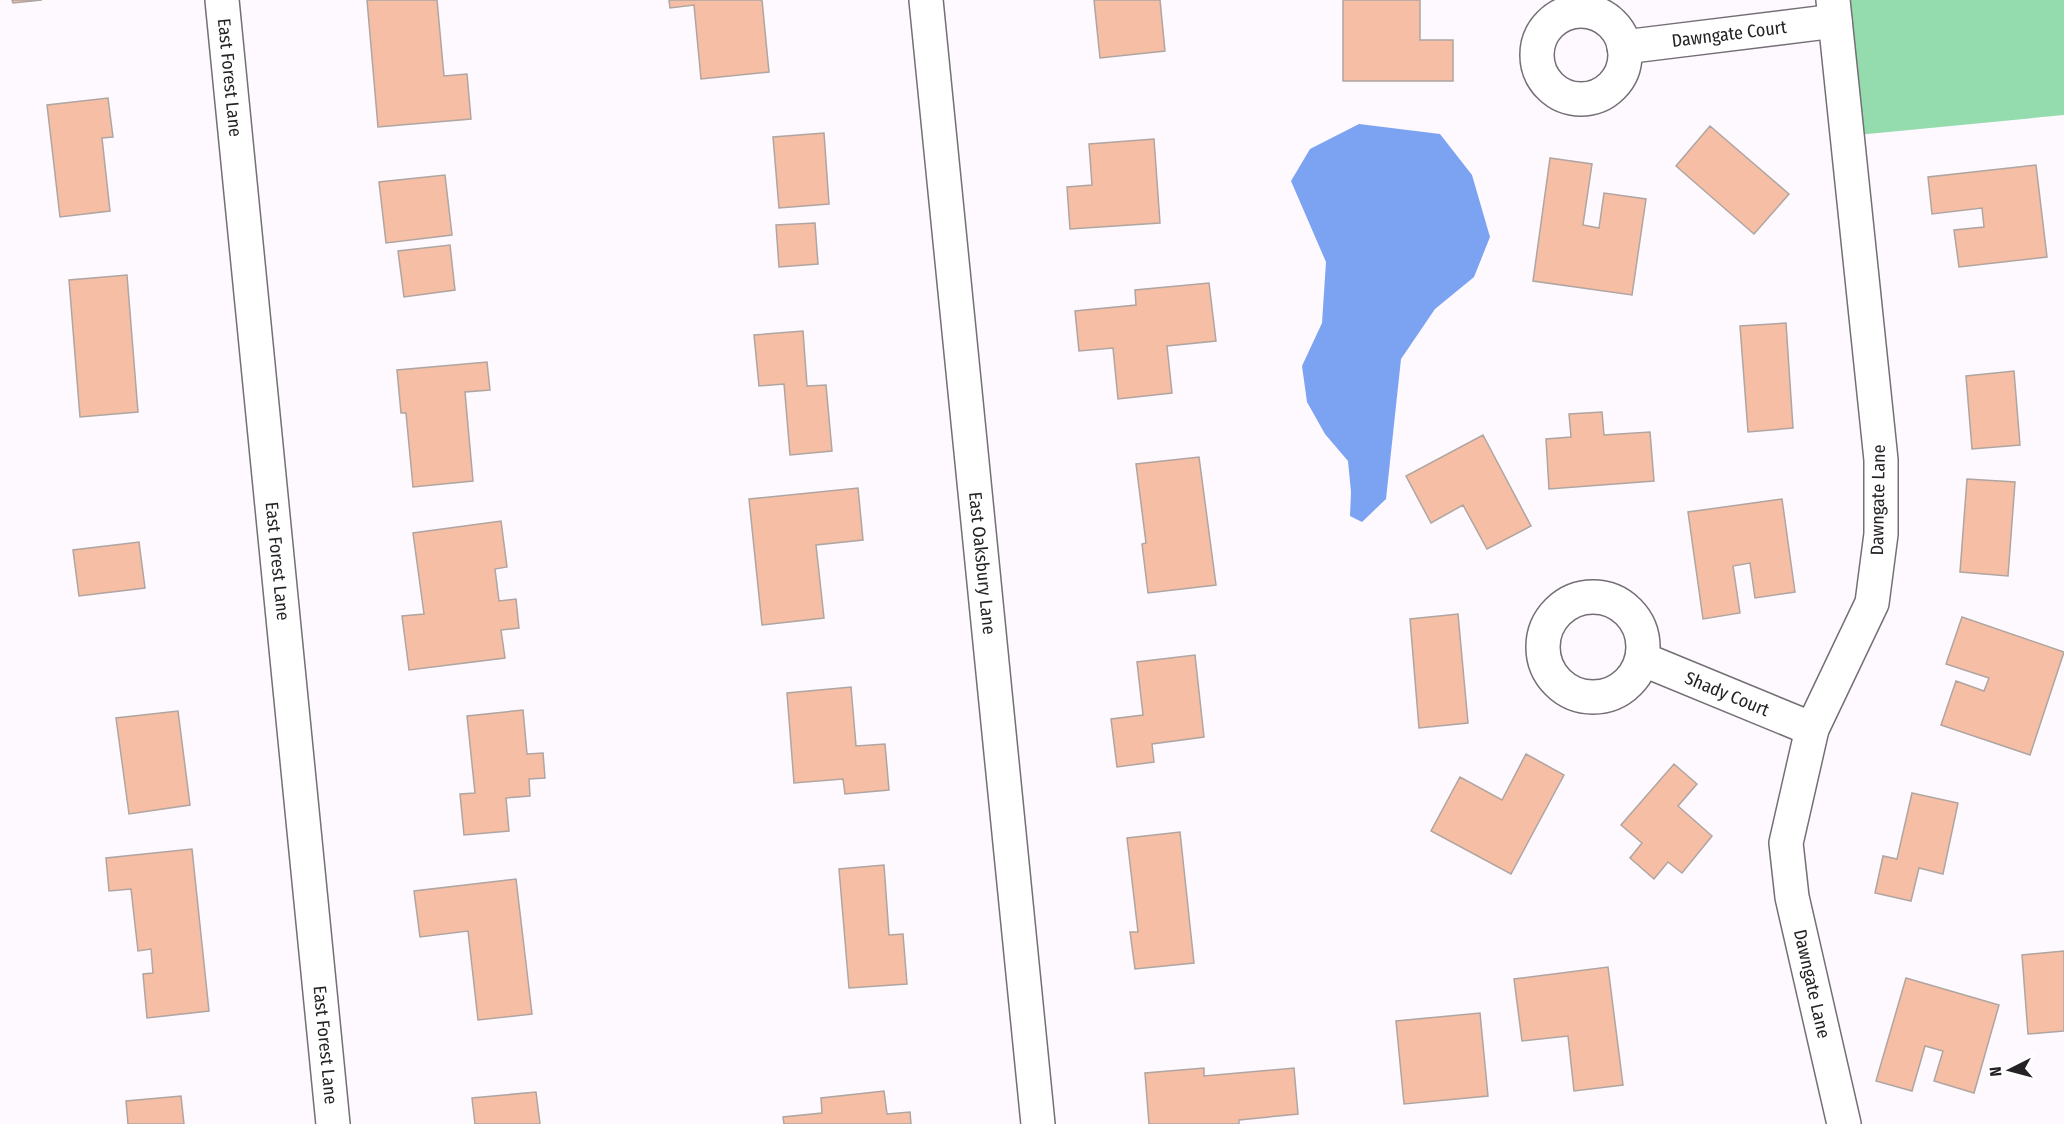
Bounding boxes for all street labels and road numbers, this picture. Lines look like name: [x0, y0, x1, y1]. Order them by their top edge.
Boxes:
street label: Dawngate Court: [1670, 16, 1788, 52]
street label: East Forest Lane: [213, 17, 246, 138]
street label: Dawngate Lane: [1866, 444, 1890, 556]
street label: East Oaksbury Lane: [964, 491, 1000, 636]
street label: East Forest Lane: [261, 501, 294, 622]
street label: Shady Court: [1682, 667, 1773, 721]
street label: Dawngate Lane: [1789, 927, 1835, 1041]
street label: East Forest Lane: [308, 985, 342, 1105]

